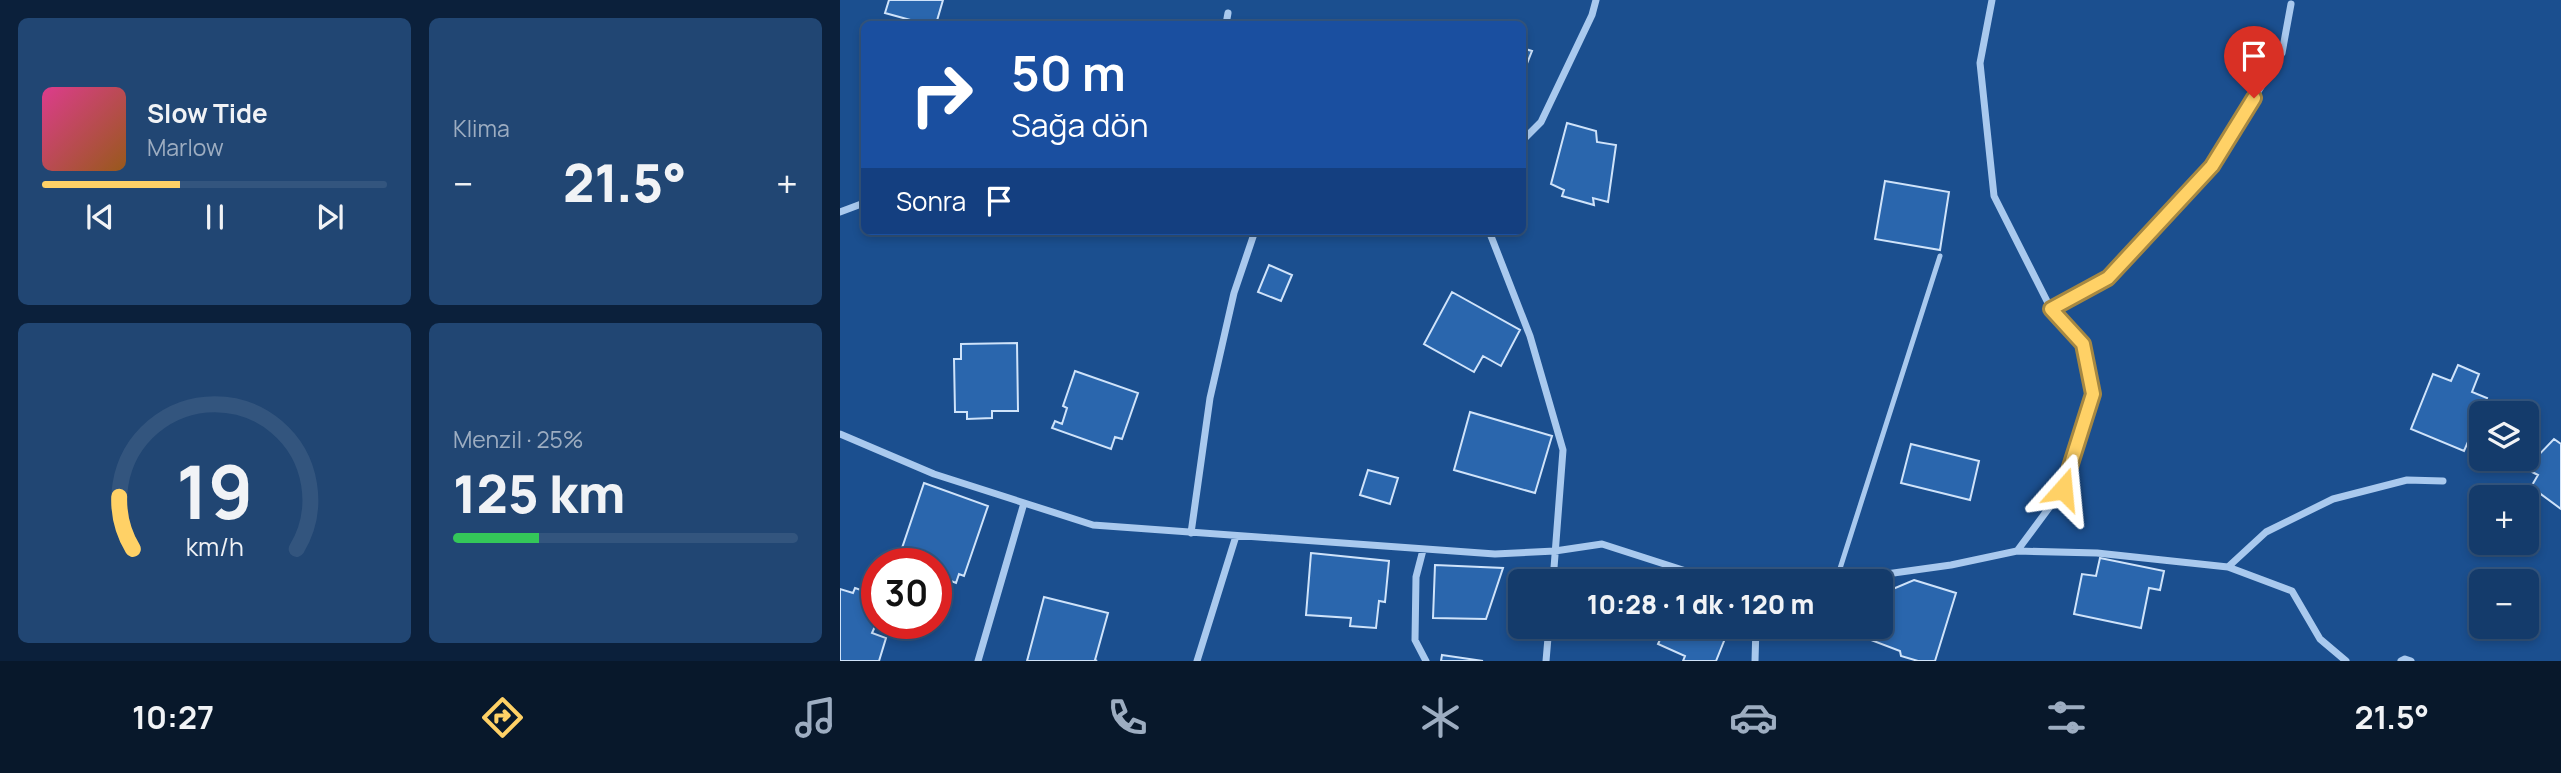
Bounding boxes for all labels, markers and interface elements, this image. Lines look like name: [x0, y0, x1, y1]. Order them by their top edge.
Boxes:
pin: [2224, 26, 2284, 98]
icon: arrive: [2235, 37, 2273, 75]
text: 50 m: [1011, 39, 1126, 106]
icon: right: [896, 49, 987, 140]
text: Slow Tide: [147, 95, 268, 131]
text: Sağa dön: [1011, 103, 1149, 147]
text: Klima: [453, 112, 510, 144]
text: Marlow: [147, 131, 224, 163]
text: 21.5°: [563, 147, 687, 218]
text: −: [453, 157, 474, 209]
text: +: [776, 157, 798, 209]
icon: arrive: [980, 182, 1018, 220]
text: Sonra: [896, 183, 966, 219]
icon: previous: [81, 198, 119, 236]
icon: pause: [196, 198, 234, 236]
icon: next: [311, 198, 349, 236]
map controls: [2469, 401, 2539, 639]
button: layers: [2469, 401, 2539, 471]
text: Menzil · 25%: [453, 423, 584, 455]
text: 19: [176, 441, 253, 541]
position arrow: [2026, 452, 2100, 526]
text: 125 km: [453, 458, 625, 529]
button: +: [2469, 485, 2539, 555]
text: km/h: [185, 529, 244, 564]
speed limit sign: 30: [861, 548, 952, 639]
button: −: [2469, 569, 2539, 639]
text: 10:28 · 1 dk · 120 m: [1587, 586, 1814, 622]
icon: directions: [478, 693, 527, 742]
icon: music: [791, 693, 840, 742]
icon: phone: [1103, 693, 1152, 742]
icon: climate: [1416, 693, 1465, 742]
icon: car: [1729, 693, 1778, 742]
icon: filters: [2042, 693, 2091, 742]
text: 10:27: [132, 695, 214, 739]
text: 21.5°: [2354, 695, 2429, 739]

